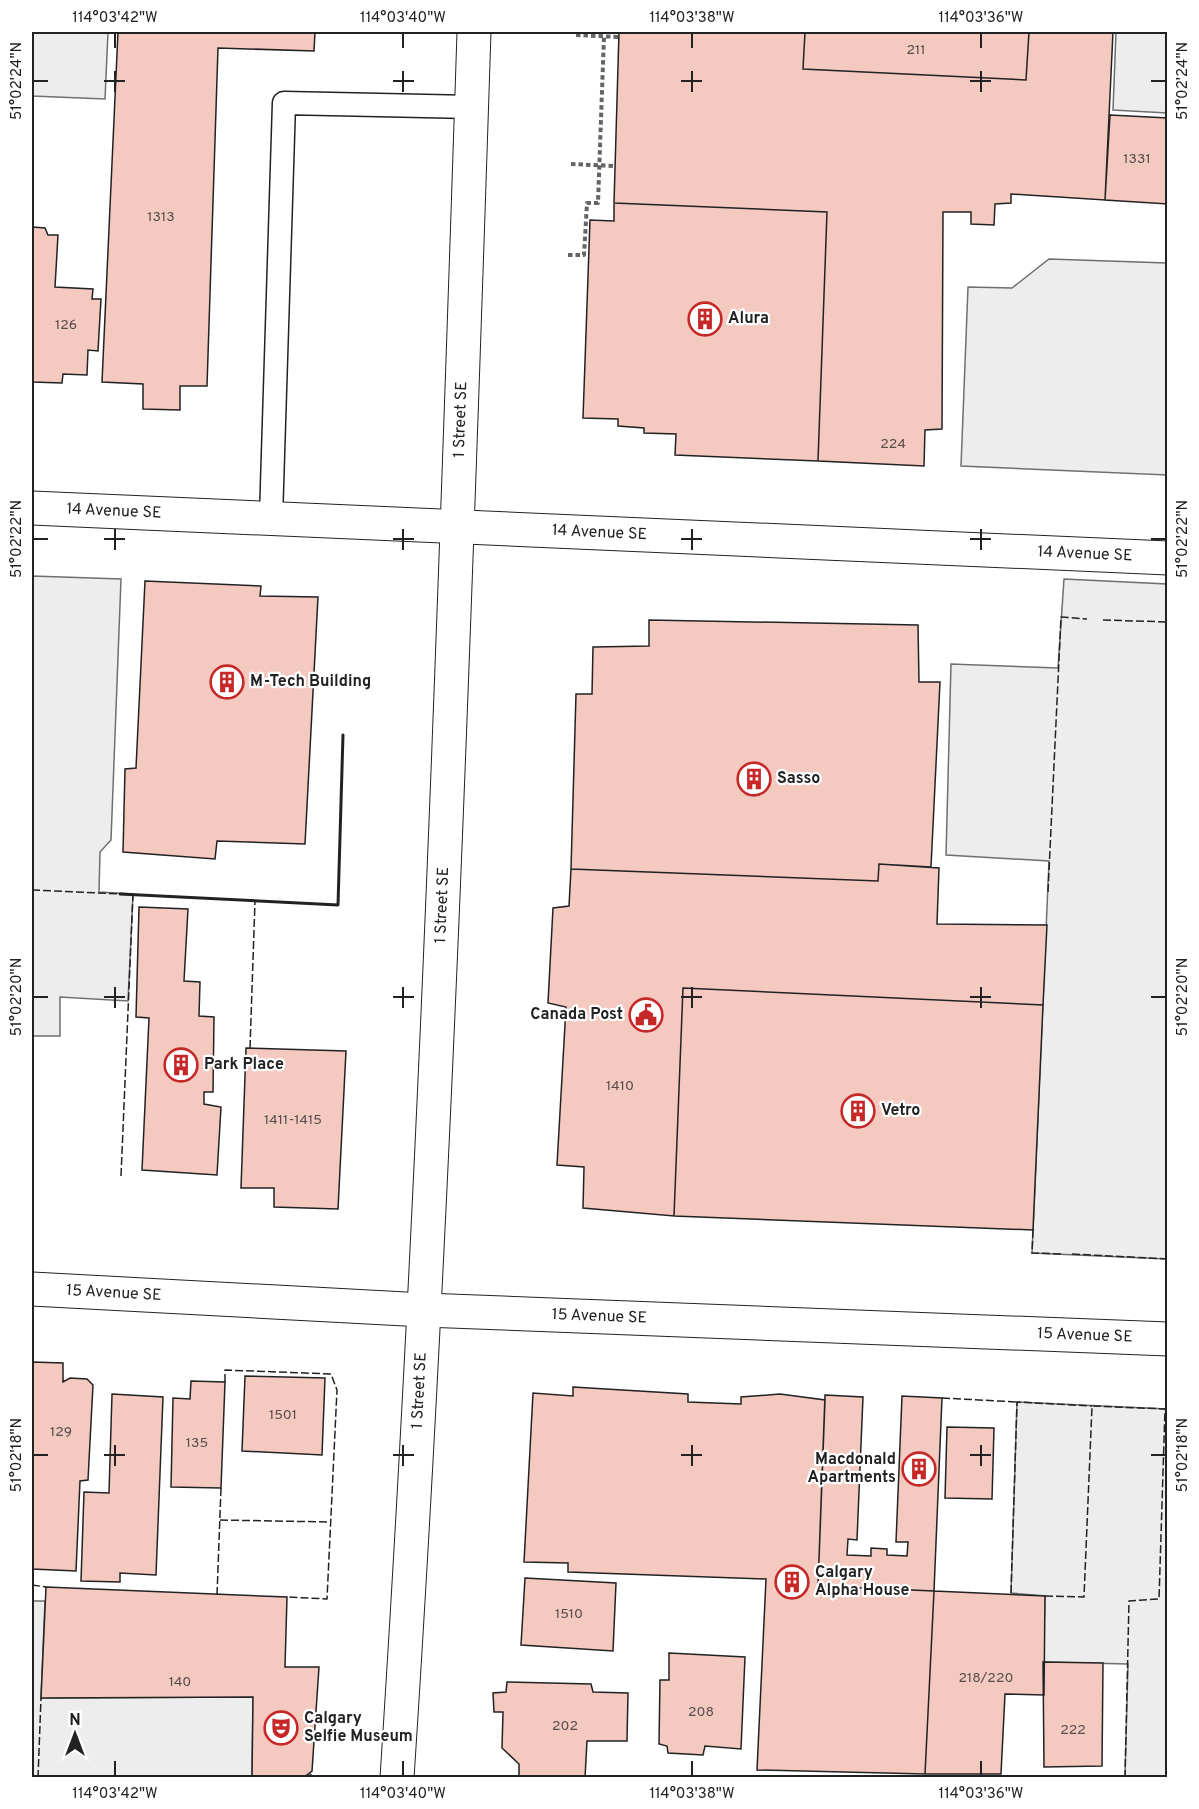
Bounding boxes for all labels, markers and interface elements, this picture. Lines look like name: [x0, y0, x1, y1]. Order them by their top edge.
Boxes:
text: 114°03'42"W: [72, 9, 158, 28]
text: 114°03'40"W: [360, 9, 446, 28]
text: 114°03'38"W: [649, 9, 735, 28]
text: 114°03'36"W: [939, 9, 1023, 28]
text: 51°02'24"N: [8, 42, 27, 120]
house number: 211: [906, 42, 926, 59]
text: 51°02'24"N: [1174, 42, 1193, 120]
house number: 1331: [1123, 151, 1151, 168]
house number: 1313: [147, 209, 175, 226]
building icon: Alura: [687, 301, 723, 337]
place label: Alura: [728, 309, 769, 329]
house number: 126: [55, 317, 77, 334]
street label: 1 Street SE: [450, 381, 472, 458]
house number: 224: [880, 436, 906, 453]
text: 51°02'22"N: [8, 500, 27, 578]
street label: 14 Avenue SE: [66, 500, 162, 524]
text: 51°02'22"N: [1174, 500, 1193, 578]
street label: 14 Avenue SE: [551, 521, 647, 545]
street label: 14 Avenue SE: [1037, 542, 1133, 566]
building icon: M-Tech Building: [209, 664, 245, 700]
place label: M-Tech Building: [250, 672, 371, 692]
building icon: Sasso: [736, 761, 772, 797]
place label: Sasso: [777, 769, 820, 789]
street label: 1 Street SE: [431, 866, 454, 944]
text: 51°02'20"N: [8, 958, 27, 1036]
text: 51°02'20"N: [1174, 958, 1193, 1036]
public building icon: Canada Post: [628, 997, 664, 1033]
place label: Canada Post: [530, 1005, 623, 1025]
building icon: Park Place: [163, 1047, 199, 1083]
place label: Park Place: [204, 1055, 284, 1075]
house number: 1410: [606, 1078, 634, 1095]
building icon: Vetro: [840, 1093, 876, 1129]
place label: Vetro: [881, 1101, 920, 1121]
house number: 1411-1415: [264, 1112, 322, 1129]
street label: 15 Avenue SE: [66, 1281, 162, 1306]
street label: 15 Avenue SE: [551, 1305, 647, 1329]
street label: 15 Avenue SE: [1037, 1324, 1133, 1348]
street label: 1 Street SE: [408, 1352, 432, 1430]
house number: 1501: [269, 1407, 297, 1424]
text: 51°02'18"N: [8, 1418, 27, 1492]
text: 51°02'18"N: [1174, 1418, 1193, 1492]
house number: 129: [50, 1424, 72, 1441]
house number: 135: [186, 1435, 208, 1452]
place label: Macdonald Apartments: [808, 1450, 896, 1488]
building icon: Macdonald Apartments: [901, 1451, 937, 1487]
place label: Calgary Alpha House: [815, 1563, 910, 1601]
building icon: Calgary Alpha House: [774, 1564, 810, 1600]
house number: 1510: [555, 1606, 583, 1623]
house number: 218/220: [959, 1670, 1013, 1687]
house number: 140: [169, 1674, 191, 1691]
north arrow: [45, 1704, 105, 1764]
house number: 208: [688, 1704, 714, 1721]
place label: Calgary Selfie Museum: [304, 1709, 413, 1747]
theatre icon: Calgary Selfie Museum: [263, 1710, 299, 1746]
text: N: [69, 1711, 81, 1731]
house number: 202: [552, 1718, 578, 1735]
house number: 222: [1060, 1722, 1086, 1739]
text: 114°03'42"W: [72, 1785, 158, 1804]
text: 114°03'40"W: [360, 1785, 446, 1804]
text: 114°03'38"W: [649, 1785, 735, 1804]
text: 114°03'36"W: [939, 1785, 1023, 1804]

